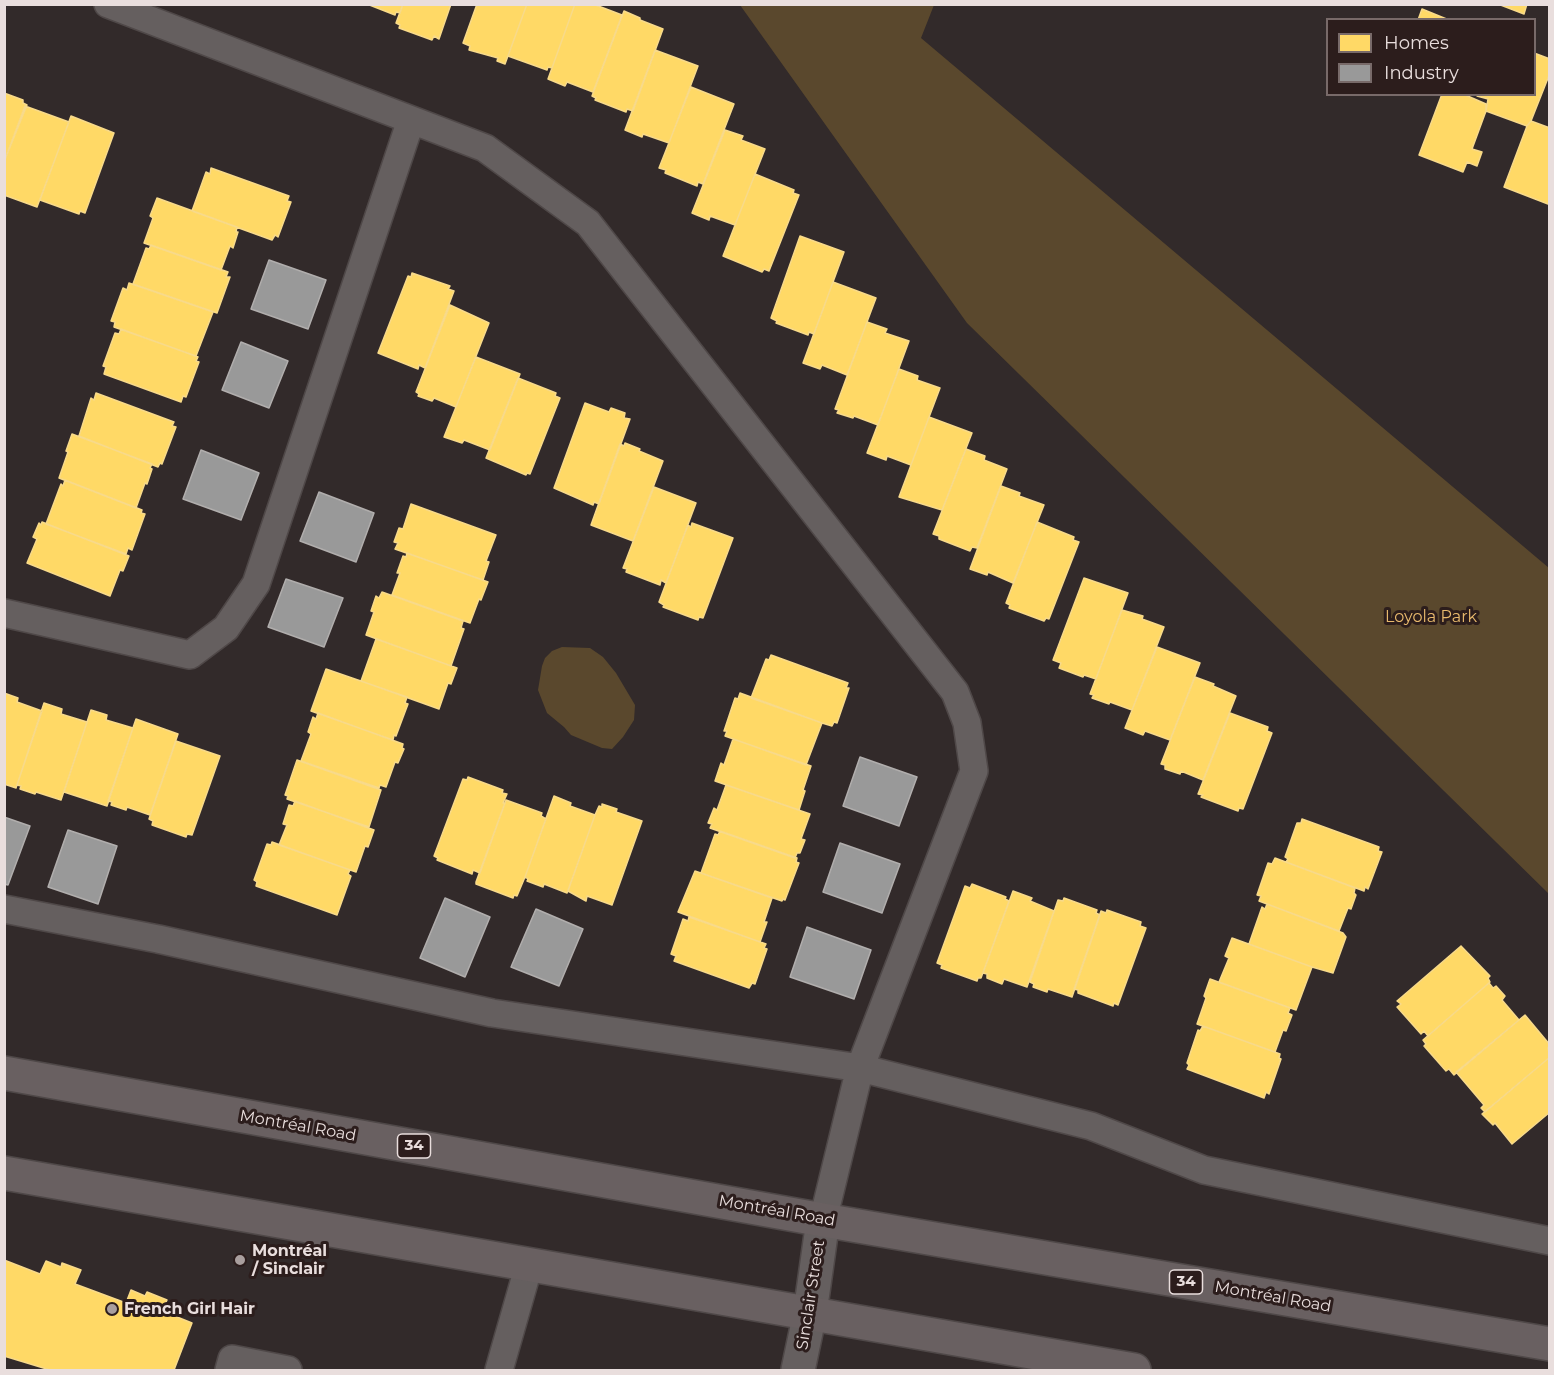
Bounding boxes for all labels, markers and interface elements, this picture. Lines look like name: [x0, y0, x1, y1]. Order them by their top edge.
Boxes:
legend: [1326, 18, 1536, 96]
text: Homes: [1384, 32, 1449, 54]
text: Industry: [1384, 62, 1459, 84]
park label: Loyola Park: [1385, 607, 1477, 627]
street label: Montréal Road: [238, 1106, 358, 1146]
road number: 34: [398, 1134, 430, 1158]
street label: Montréal Road: [717, 1191, 837, 1231]
street label: Sinclair Street: [793, 1239, 829, 1351]
place label: Montréal / Sinclair: [252, 1241, 327, 1279]
marker: Montréal / Sinclair: [233, 1253, 247, 1267]
road number: 34: [1170, 1270, 1202, 1294]
street label: Montréal Road: [1213, 1277, 1333, 1317]
place label: French Girl Hair: [124, 1299, 255, 1319]
marker: French Girl Hair: [105, 1302, 119, 1316]

